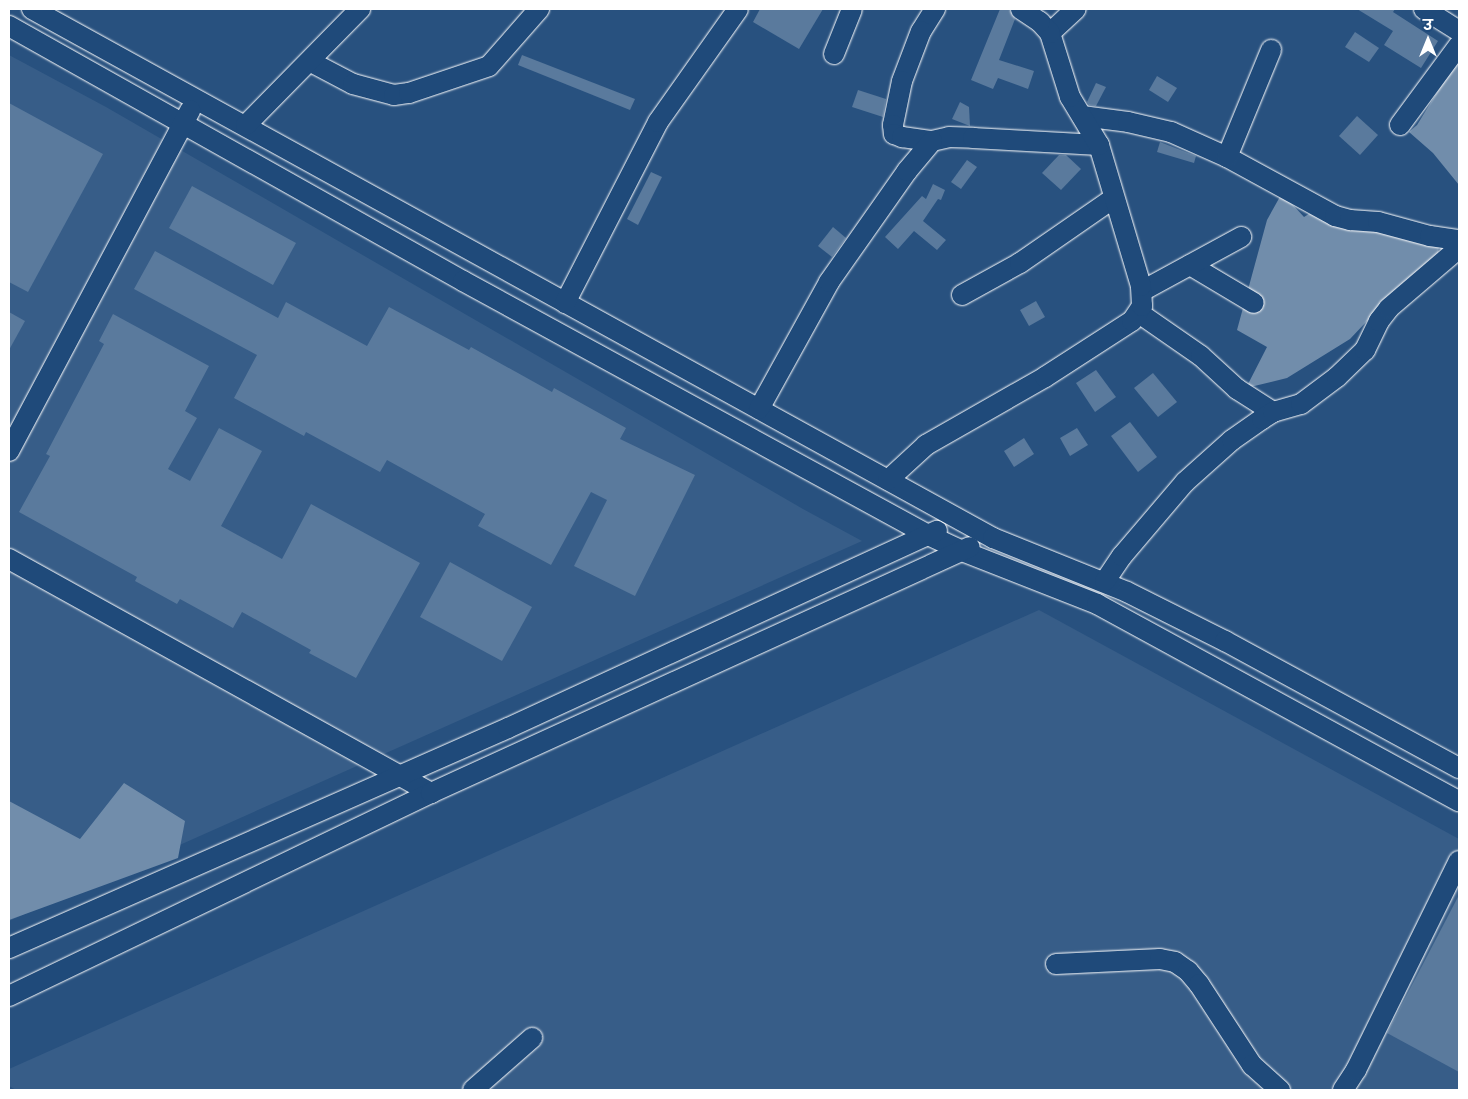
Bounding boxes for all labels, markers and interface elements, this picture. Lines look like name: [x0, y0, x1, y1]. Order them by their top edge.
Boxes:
north arrow: [1403, 15, 1453, 65]
text: उ: [1423, 15, 1433, 34]

